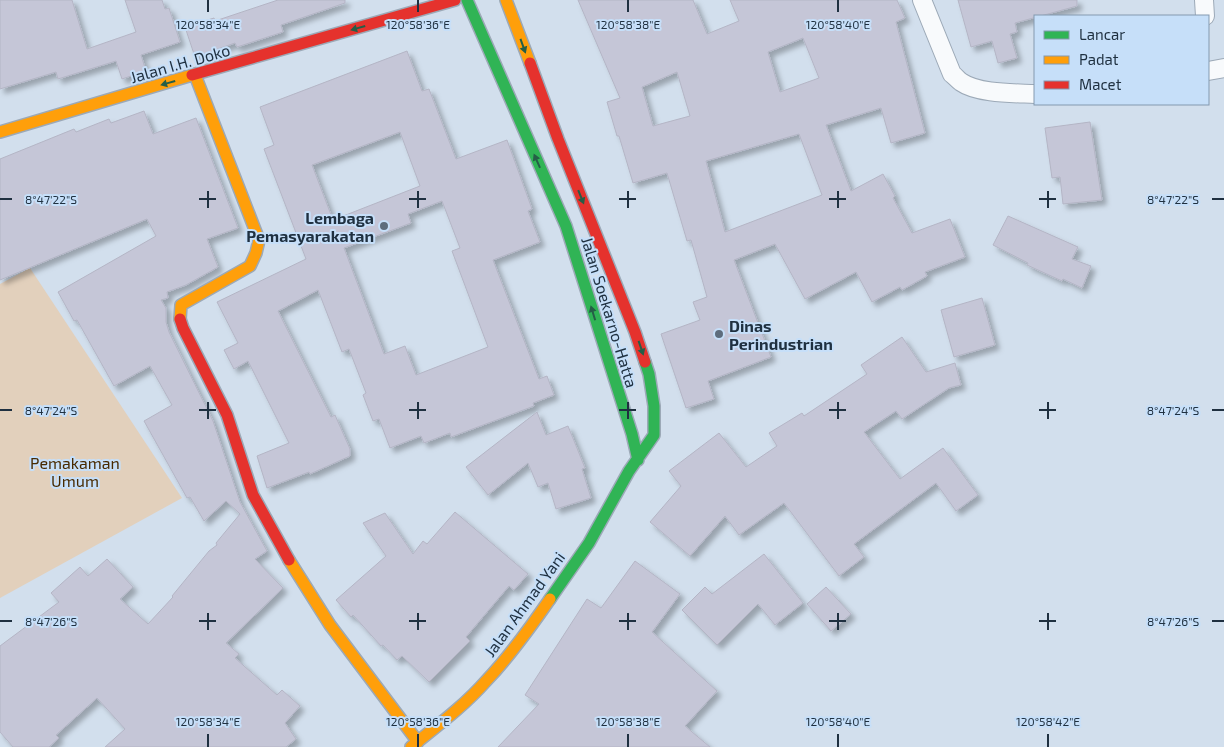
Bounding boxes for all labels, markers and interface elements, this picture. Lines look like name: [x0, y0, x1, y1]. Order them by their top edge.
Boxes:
legend: [1034, 15, 1209, 105]
text: 120°58'34"E: [176, 17, 240, 31]
text: 120°58'36"E: [386, 17, 450, 31]
text: 120°58'38"E: [596, 17, 660, 31]
text: 120°58'40"E: [806, 17, 871, 31]
one-way arrow: [351, 25, 366, 33]
text: Lancar: [1079, 25, 1125, 43]
one-way arrow: [520, 38, 527, 53]
street label: Jalan I.H. Doko: [128, 40, 232, 86]
text: Padat: [1079, 50, 1119, 68]
text: Macet: [1079, 75, 1122, 93]
one-way arrow: [161, 79, 176, 87]
one-way arrow: [533, 154, 541, 168]
one-way arrow: [578, 190, 586, 204]
text: 8°47'22"S: [25, 192, 77, 206]
text: 8°47'22"S: [1147, 192, 1199, 206]
place label: Lembaga Pemasyarakatan: [246, 208, 374, 246]
marker: Lembaga Pemasyarakatan: [378, 220, 390, 232]
street label: Jalan Soekarno-Hatta: [578, 234, 642, 390]
one-way arrow: [589, 305, 597, 320]
place label: Dinas Perindustrian: [729, 316, 833, 353]
marker: Dinas Perindustrian: [713, 328, 725, 340]
one-way arrow: [638, 341, 645, 356]
text: 8°47'24"S: [25, 403, 78, 417]
text: 8°47'24"S: [1147, 403, 1200, 417]
park label: Pemakaman Umum: [30, 453, 120, 490]
street label: Jalan Ahmad Yani: [480, 548, 568, 660]
text: 8°47'26"S: [25, 614, 77, 628]
text: 8°47'26"S: [1147, 614, 1199, 628]
text: 120°58'34"E: [176, 714, 240, 728]
text: 120°58'36"E: [386, 714, 450, 728]
text: 120°58'38"E: [596, 714, 660, 728]
text: 120°58'40"E: [806, 714, 871, 728]
text: 120°58'42"E: [1016, 714, 1080, 728]

